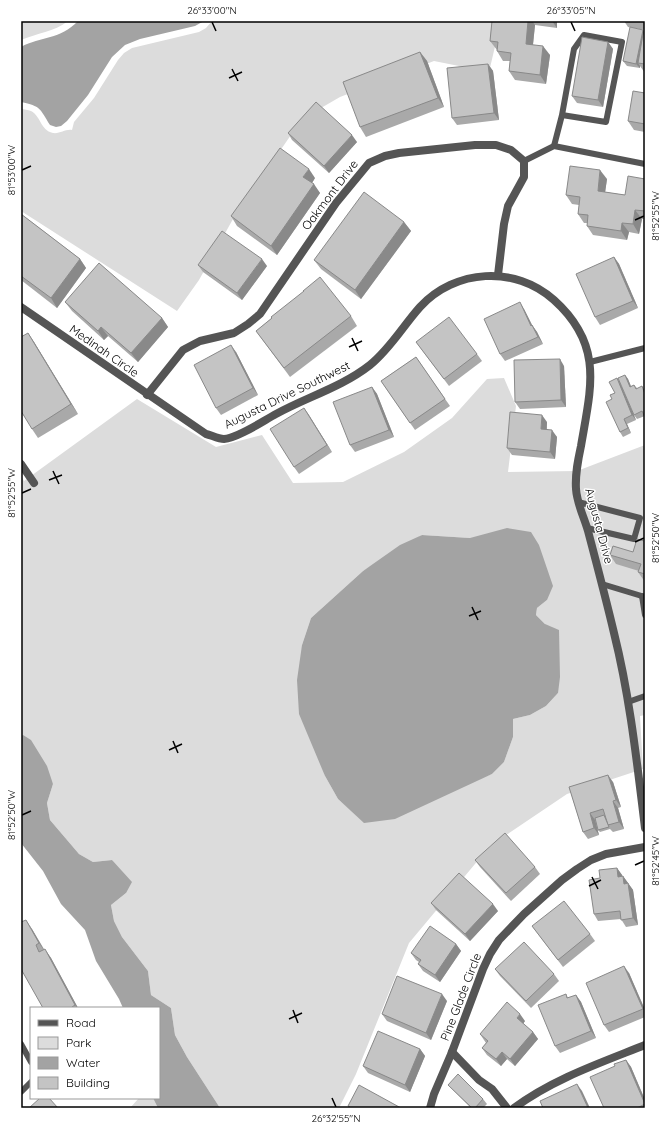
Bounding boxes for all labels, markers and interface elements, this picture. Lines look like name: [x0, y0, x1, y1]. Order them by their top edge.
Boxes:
text: 26°33'00"N: [187, 4, 237, 17]
text: 26°33'05"N: [546, 4, 596, 17]
text: 81°53'00"W: [5, 144, 18, 195]
street label: Oakmont Drive: [298, 156, 361, 233]
text: 81°52'55"W: [649, 191, 662, 241]
street label: Medinah Circle: [67, 321, 142, 380]
street label: Augusta Drive Southwest: [221, 358, 352, 432]
text: 81°52'55"W: [5, 468, 18, 518]
street label: Augusta Drive: [582, 486, 617, 566]
text: 81°52'50"W: [649, 513, 662, 563]
text: 81°52'50"W: [5, 790, 18, 840]
text: 81°52'45"W: [649, 836, 662, 886]
street label: Pine Glade Circle: [437, 951, 484, 1043]
legend: [30, 1007, 160, 1099]
text: Road: [66, 1015, 96, 1030]
text: Park: [66, 1035, 91, 1050]
text: Water: [66, 1055, 101, 1070]
text: Building: [66, 1075, 110, 1090]
text: 26°32'55"N: [312, 1112, 360, 1125]

